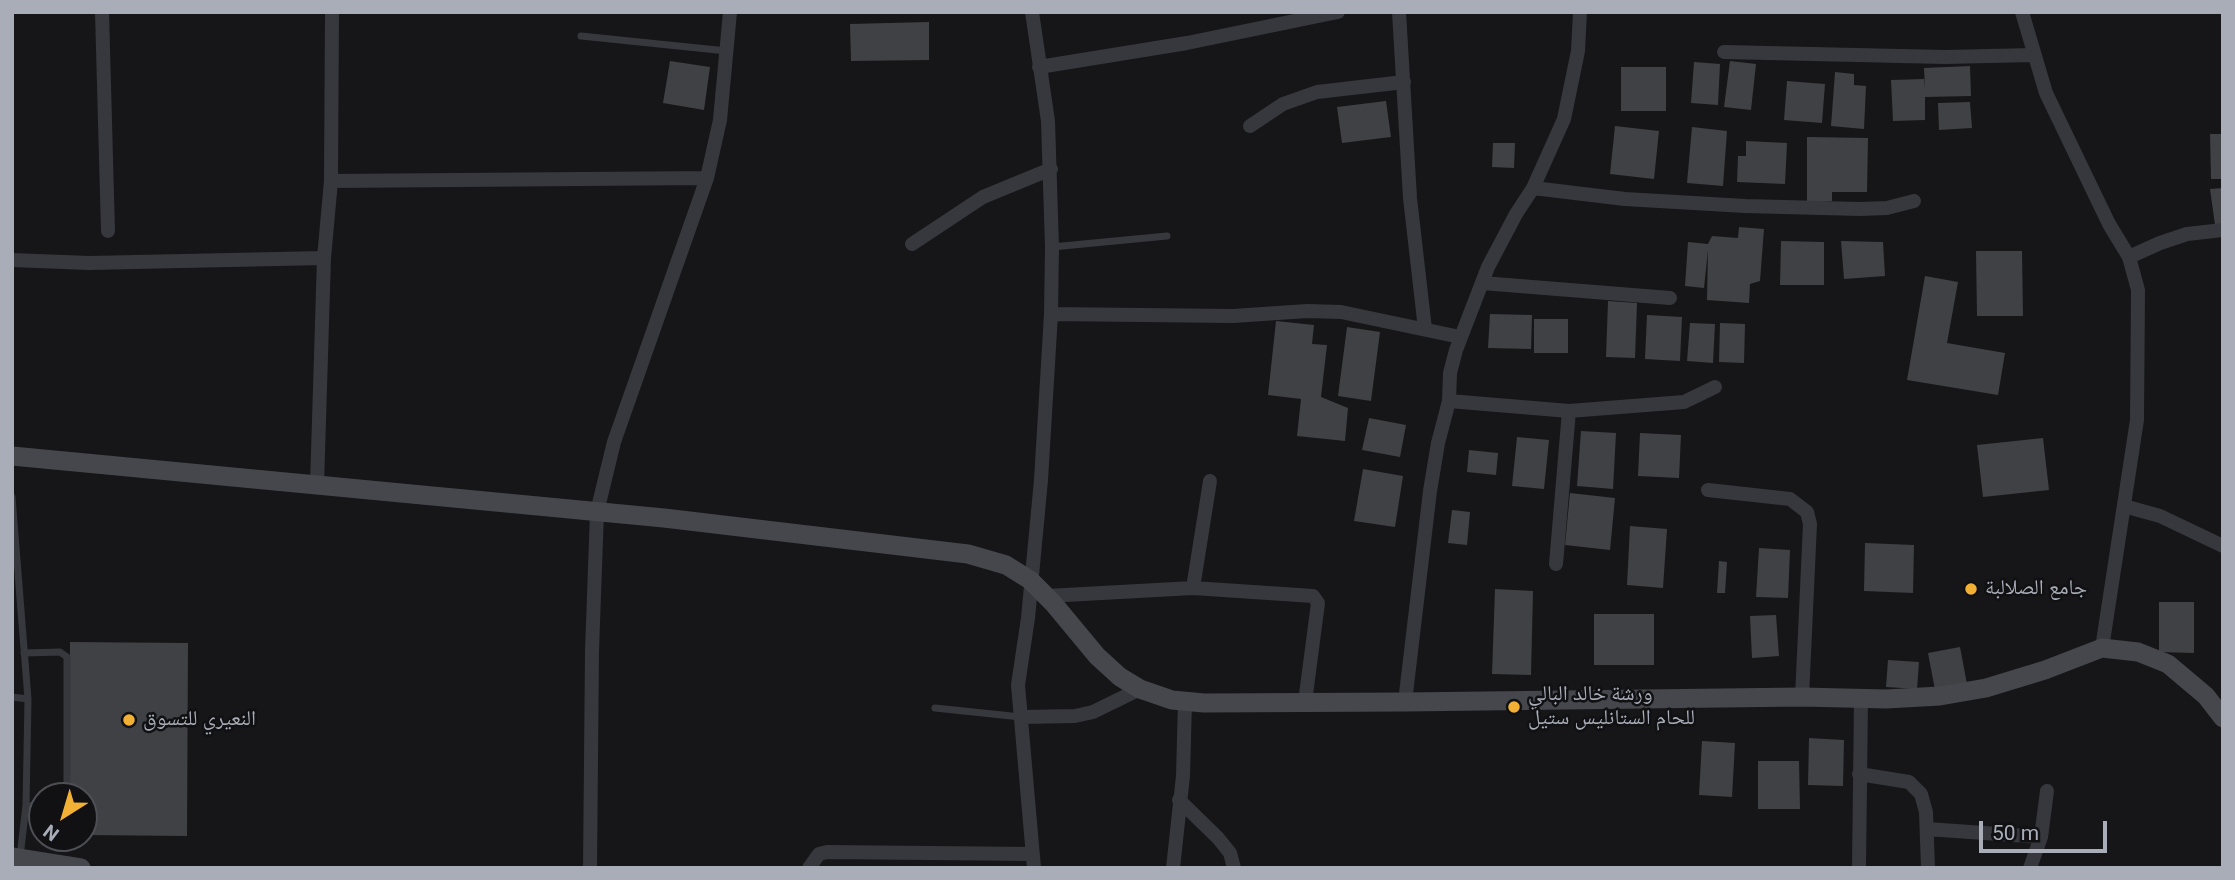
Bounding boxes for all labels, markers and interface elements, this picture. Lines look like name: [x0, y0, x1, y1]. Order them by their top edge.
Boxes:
place label: جامع الصلالبة: [1985, 576, 2087, 602]
marker: جامع الصلالبة: [1963, 581, 1979, 597]
place label: ورشة خالد البالي للحام الستانليس ستيل: [1528, 682, 1695, 732]
marker: ورشة خالد البالي للحام الستانليس ستيل: [1506, 699, 1522, 715]
place label: النعيري للتسوق: [143, 707, 256, 733]
marker: النعيري للتسوق: [121, 712, 137, 728]
north arrow: [28, 782, 98, 852]
scale bar: [1983, 806, 2111, 850]
text: N: [39, 819, 64, 846]
text: 50 m: [1992, 821, 2039, 845]

